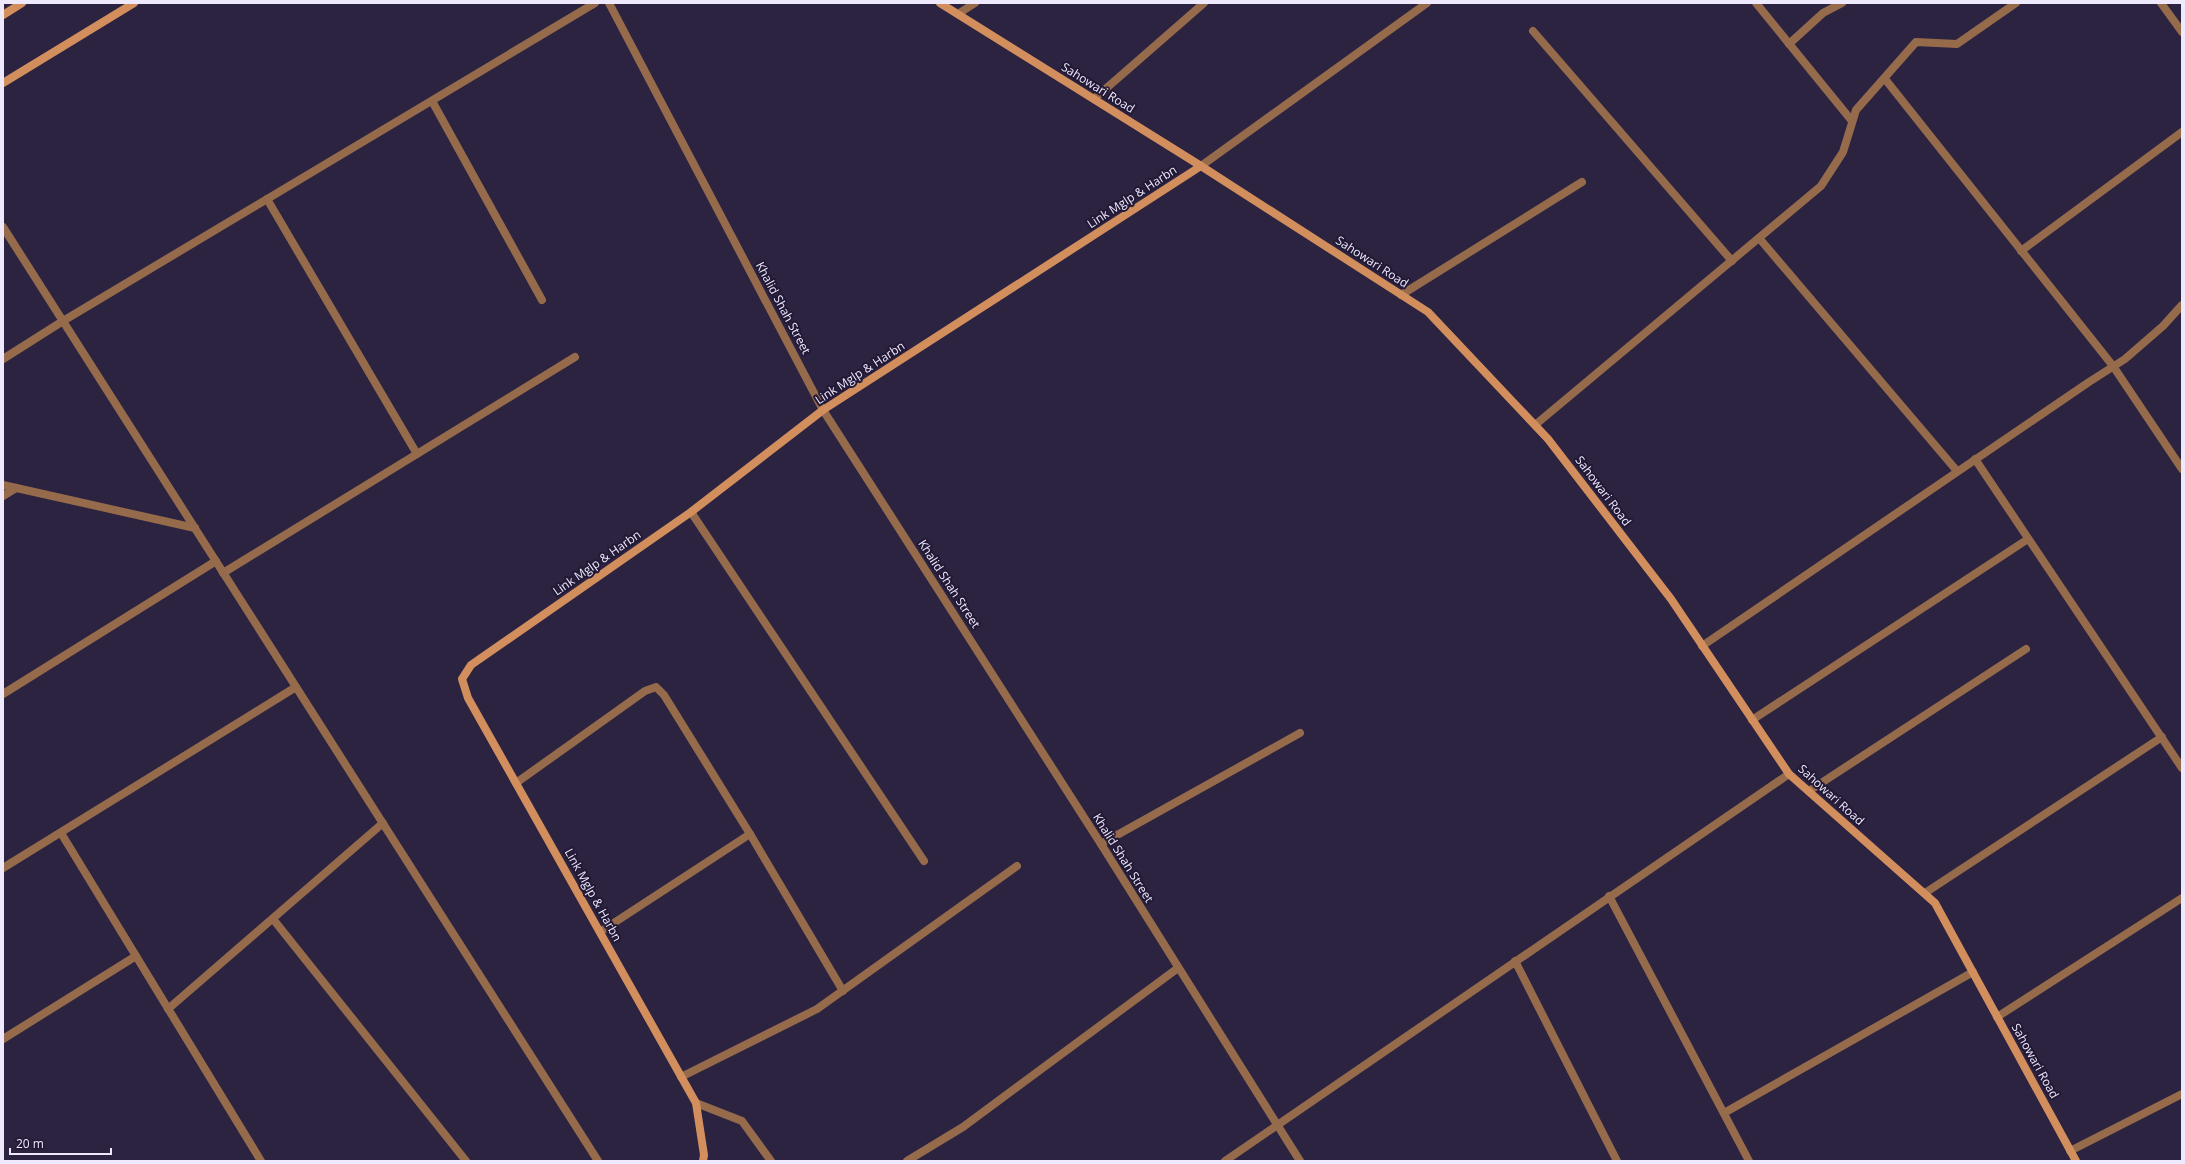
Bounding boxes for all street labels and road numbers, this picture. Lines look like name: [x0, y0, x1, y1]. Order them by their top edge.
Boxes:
street label: Sahowari Road: [1058, 58, 1138, 117]
street label: Link Mglp & Harbn: [1084, 161, 1180, 232]
street label: Sahowari Road: [1333, 232, 1412, 291]
street label: Khalid Shah Street: [752, 259, 815, 357]
street label: Link Mglp & Harbn: [812, 337, 908, 408]
street label: Sahowari Road: [1571, 452, 1635, 529]
street label: Link Mglp & Harbn: [549, 526, 644, 599]
street label: Khalid Shah Street: [914, 536, 984, 631]
street label: Sahowari Road: [1795, 760, 1868, 829]
street label: Khalid Shah Street: [1089, 810, 1158, 906]
street label: Link Mglp & Harbn: [561, 845, 626, 944]
street label: Sahowari Road: [2008, 1020, 2063, 1101]

